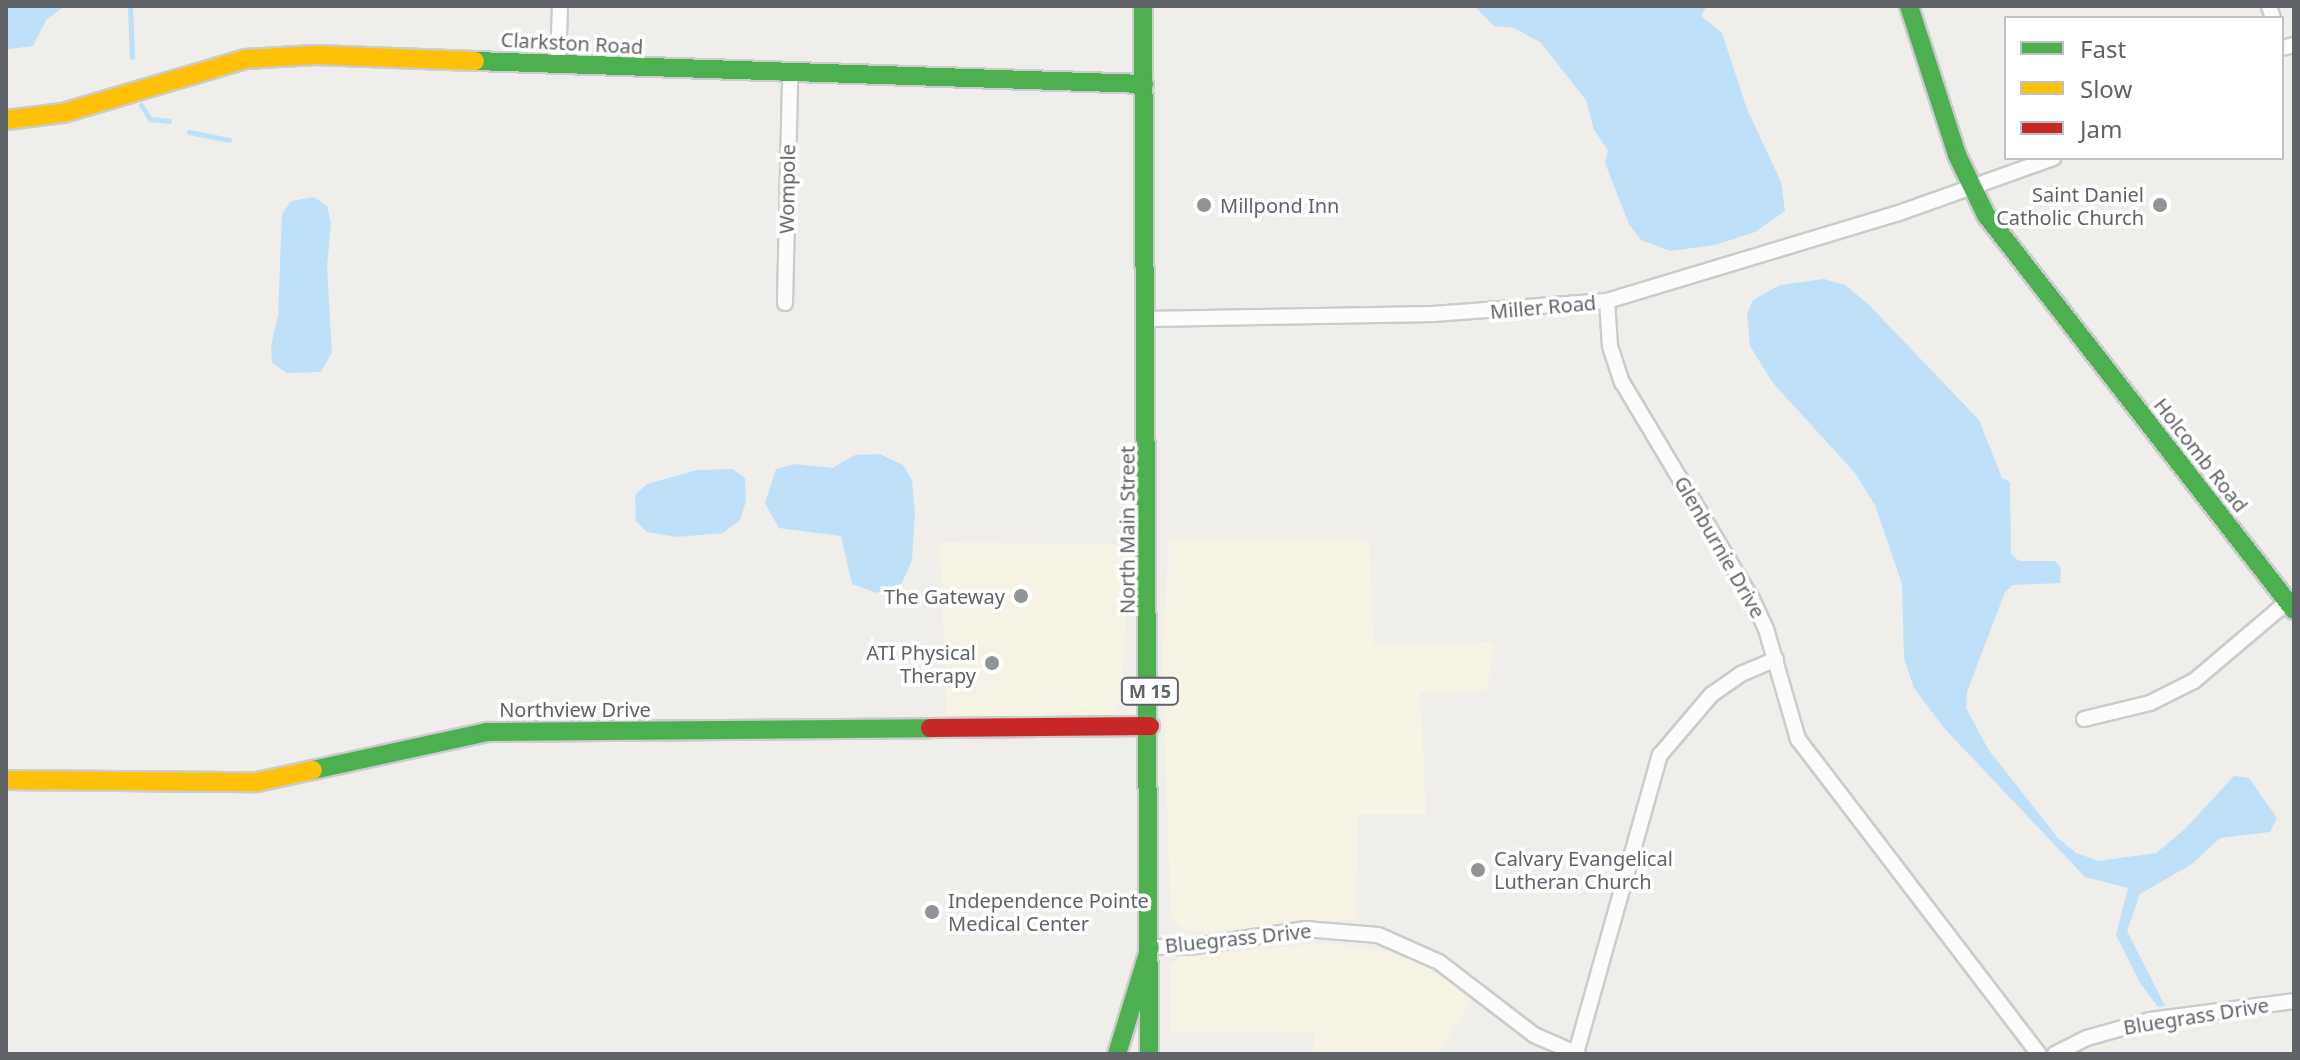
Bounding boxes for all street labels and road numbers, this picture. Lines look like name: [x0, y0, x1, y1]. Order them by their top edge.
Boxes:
street label: Clarkston Road: [500, 27, 644, 59]
street label: Wompole: [774, 144, 800, 234]
street label: Miller Road: [1489, 290, 1597, 324]
street label: Holcomb Road: [2149, 393, 2253, 517]
street label: North Main Street: [1115, 446, 1139, 614]
street label: Glenburnie Drive: [1670, 472, 1770, 622]
road number: M 15: [1120, 677, 1180, 705]
street label: Northview Drive: [499, 697, 651, 721]
street label: Bluegrass Drive: [1164, 918, 1312, 958]
street label: Bluegrass Drive: [2122, 993, 2270, 1039]

